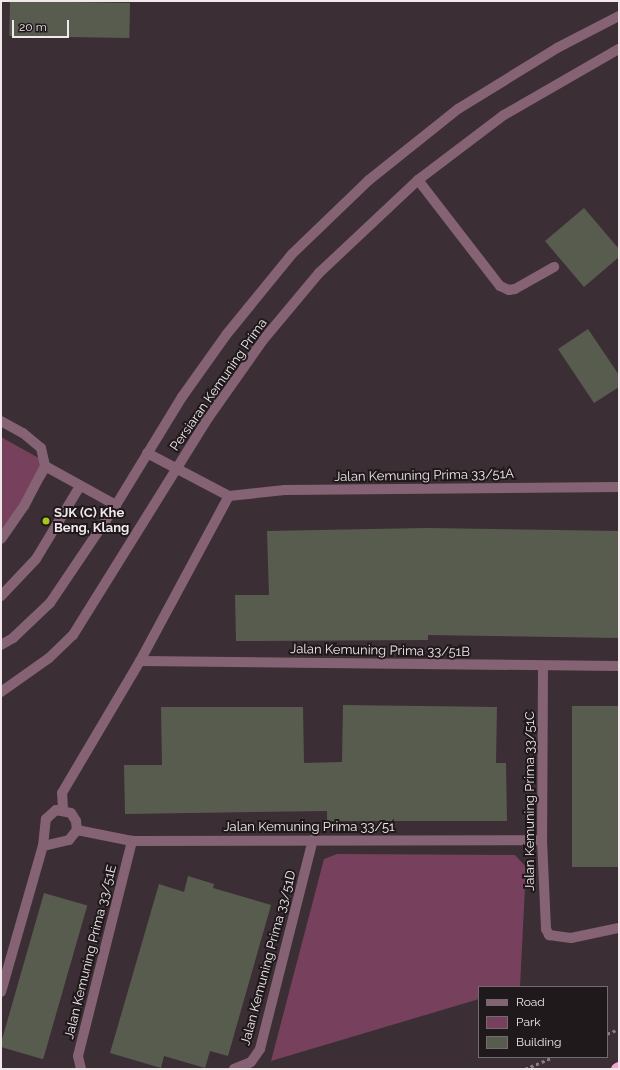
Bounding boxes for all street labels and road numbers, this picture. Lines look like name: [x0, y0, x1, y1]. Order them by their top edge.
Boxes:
street label: Persiaran Kemuning Prima: [167, 316, 271, 454]
street label: Jalan Kemuning Prima 33/51A: [334, 467, 514, 485]
street label: Jalan Kemuning Prima 33/51B: [290, 642, 470, 660]
street label: Jalan Kemuning Prima 33/51C: [522, 711, 538, 891]
street label: Jalan Kemuning Prima 33/51: [223, 819, 395, 835]
street label: Jalan Kemuning Prima 33/51E: [62, 863, 120, 1041]
street label: Jalan Kemuning Prima 33/51D: [238, 869, 300, 1047]

